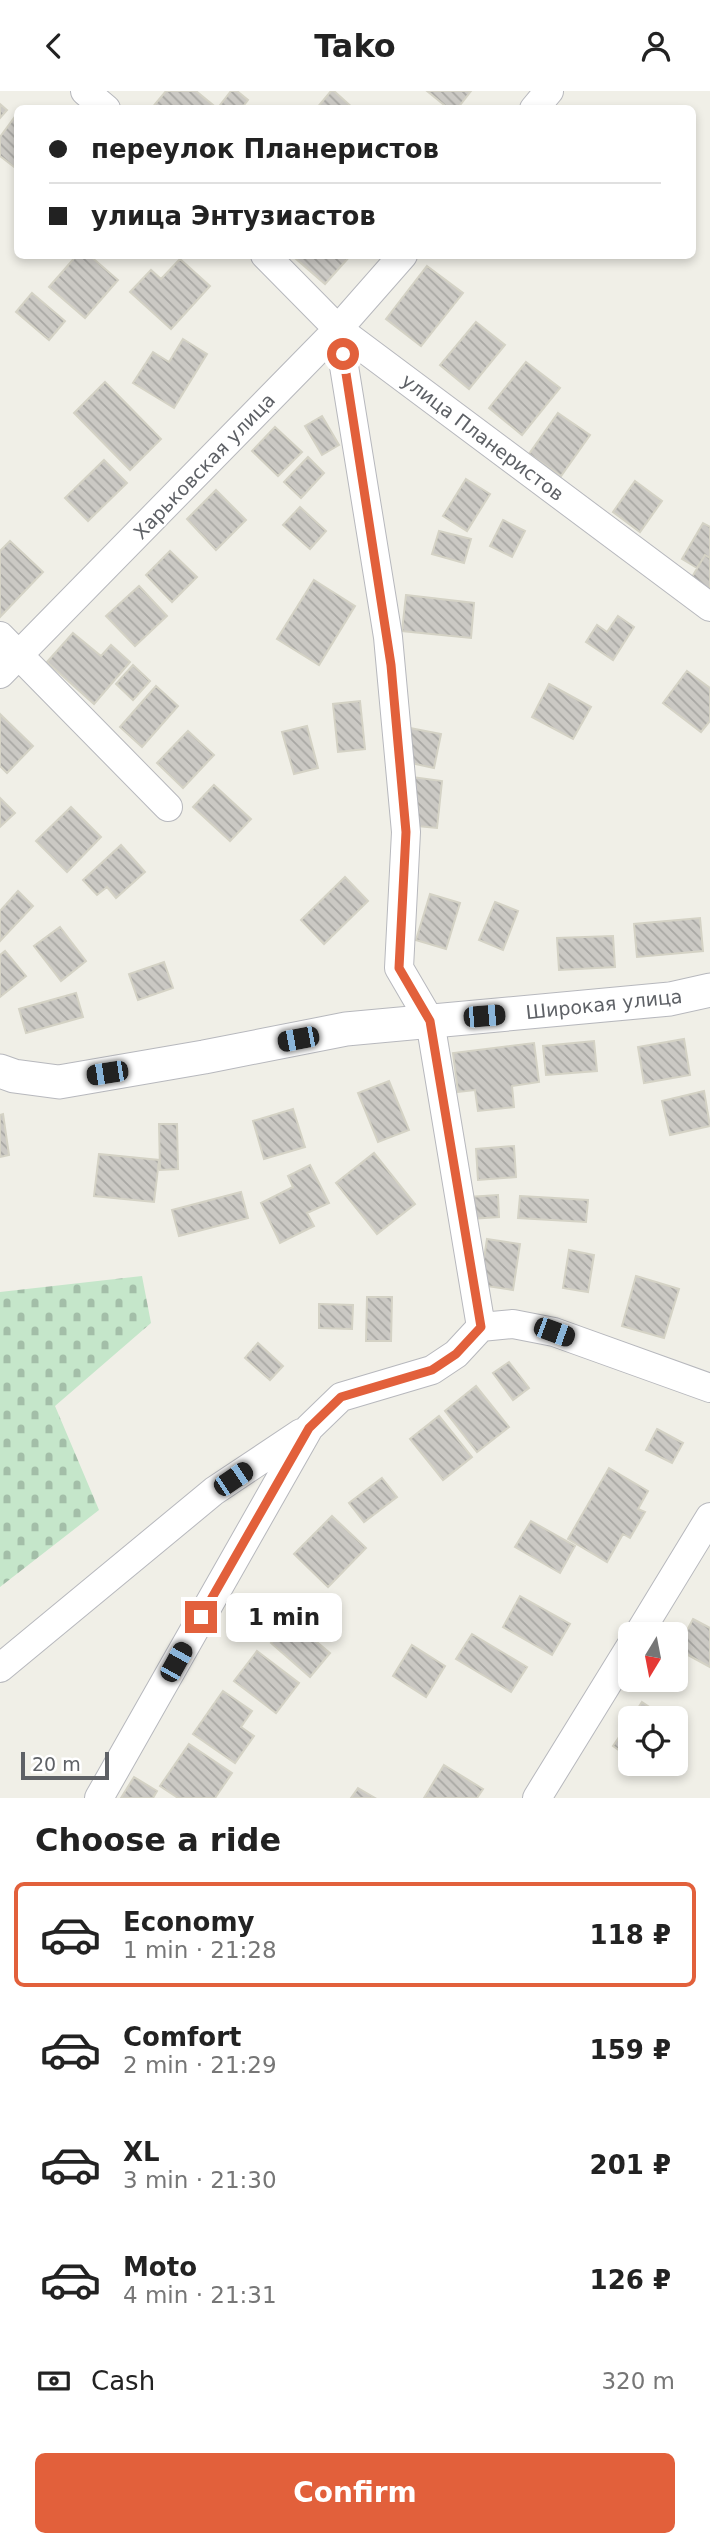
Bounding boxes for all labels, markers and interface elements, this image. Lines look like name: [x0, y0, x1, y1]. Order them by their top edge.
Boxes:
icon: back: [35, 27, 73, 65]
text: Tako: [314, 27, 396, 65]
icon: person: [637, 27, 675, 65]
text: переулок Планеристов: [91, 134, 439, 164]
text: улица Энтузиастов: [91, 201, 376, 231]
route start: [327, 338, 359, 370]
street label: улица Планеристов: [398, 369, 568, 505]
street label: Харьковская улица: [129, 389, 279, 543]
street label: Широкая улица: [525, 985, 683, 1023]
car: [463, 1004, 506, 1028]
car: [276, 1025, 321, 1053]
car: [85, 1059, 130, 1087]
car: [531, 1315, 578, 1349]
car: [210, 1459, 257, 1499]
callout: 1 min: [226, 1593, 341, 1641]
route end: [185, 1601, 217, 1633]
text: 1 min: [248, 1604, 320, 1630]
north arrow: [618, 1622, 688, 1692]
map controls: [618, 1622, 688, 1776]
car: [157, 1639, 196, 1685]
button: locate: [618, 1706, 688, 1776]
scale bar: [21, 1749, 108, 1781]
text: 20 m: [32, 1753, 81, 1775]
text: Choose a ride: [35, 1821, 281, 1859]
icon: car: [39, 1903, 102, 1966]
text: Economy: [123, 1907, 254, 1937]
text: 118 ₽: [590, 1920, 671, 1950]
text: 1 min · 21:28: [123, 1937, 277, 1963]
icon: car: [39, 2018, 102, 2081]
text: Comfort: [123, 2022, 241, 2052]
text: 159 ₽: [590, 2035, 671, 2065]
text: 2 min · 21:29: [123, 2052, 277, 2078]
icon: car: [39, 2133, 102, 2196]
text: XL: [123, 2137, 160, 2167]
text: 201 ₽: [590, 2150, 671, 2180]
text: 3 min · 21:30: [123, 2167, 277, 2193]
icon: car: [39, 2248, 102, 2311]
text: Moto: [123, 2252, 197, 2282]
text: 126 ₽: [590, 2265, 671, 2295]
text: 4 min · 21:31: [123, 2282, 277, 2308]
icon: cash: [35, 2362, 73, 2400]
text: Cash: [91, 2366, 155, 2396]
text: 320 m: [601, 2368, 675, 2394]
button: Confirm: [35, 2453, 675, 2533]

